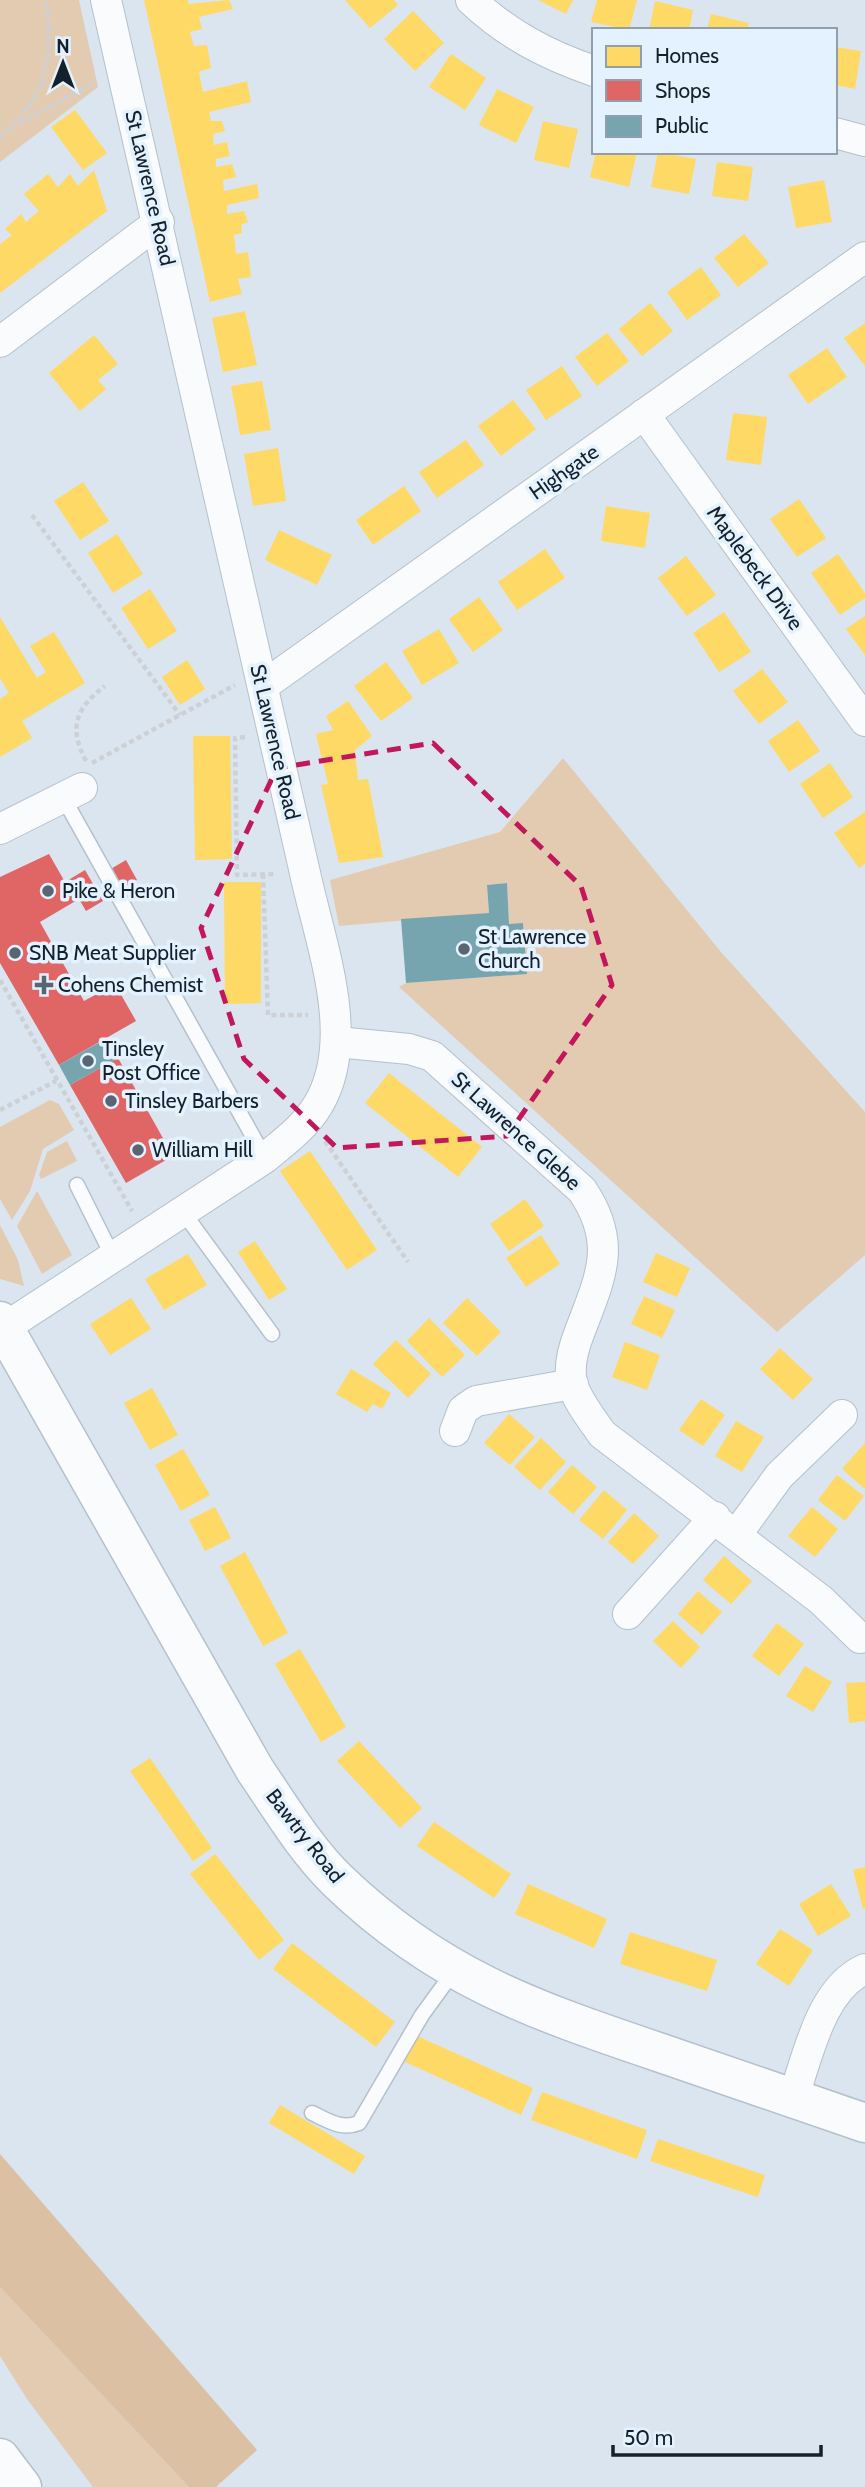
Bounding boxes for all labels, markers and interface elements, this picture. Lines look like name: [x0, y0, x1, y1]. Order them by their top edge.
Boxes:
north arrow: [28, 28, 98, 98]
legend: [592, 28, 837, 154]
text: N: [56, 35, 70, 58]
text: Homes: [655, 43, 719, 68]
text: Shops: [655, 78, 711, 103]
street label: St Lawrence Road: [120, 108, 181, 268]
text: Public: [655, 113, 709, 138]
street label: Highgate: [524, 439, 603, 504]
street label: Maplebeck Drive: [702, 501, 809, 635]
street label: St Lawrence Road: [245, 662, 306, 822]
place label: Pike & Heron: [62, 878, 175, 903]
marker: Pike & Heron: [40, 883, 56, 899]
place label: St Lawrence Church: [478, 924, 587, 973]
place label: SNB Meat Supplier: [29, 940, 196, 965]
marker: St Lawrence Church: [456, 941, 472, 957]
marker: SNB Meat Supplier: [7, 945, 23, 961]
place label: Cohens Chemist: [58, 972, 203, 997]
marker: Cohens Chemist: [36, 977, 52, 993]
place label: Tinsley Post Office: [102, 1036, 201, 1085]
marker: Tinsley Post Office: [80, 1053, 96, 1069]
street label: St Lawrence Glebe: [447, 1066, 586, 1195]
place label: Tinsley Barbers: [125, 1088, 259, 1113]
marker: Tinsley Barbers: [103, 1093, 119, 1109]
place label: William Hill: [152, 1137, 253, 1162]
marker: William Hill: [130, 1142, 146, 1158]
street label: Bawtry Road: [261, 1784, 350, 1888]
scale bar: [613, 2414, 821, 2458]
text: 50 m: [624, 2425, 673, 2450]

